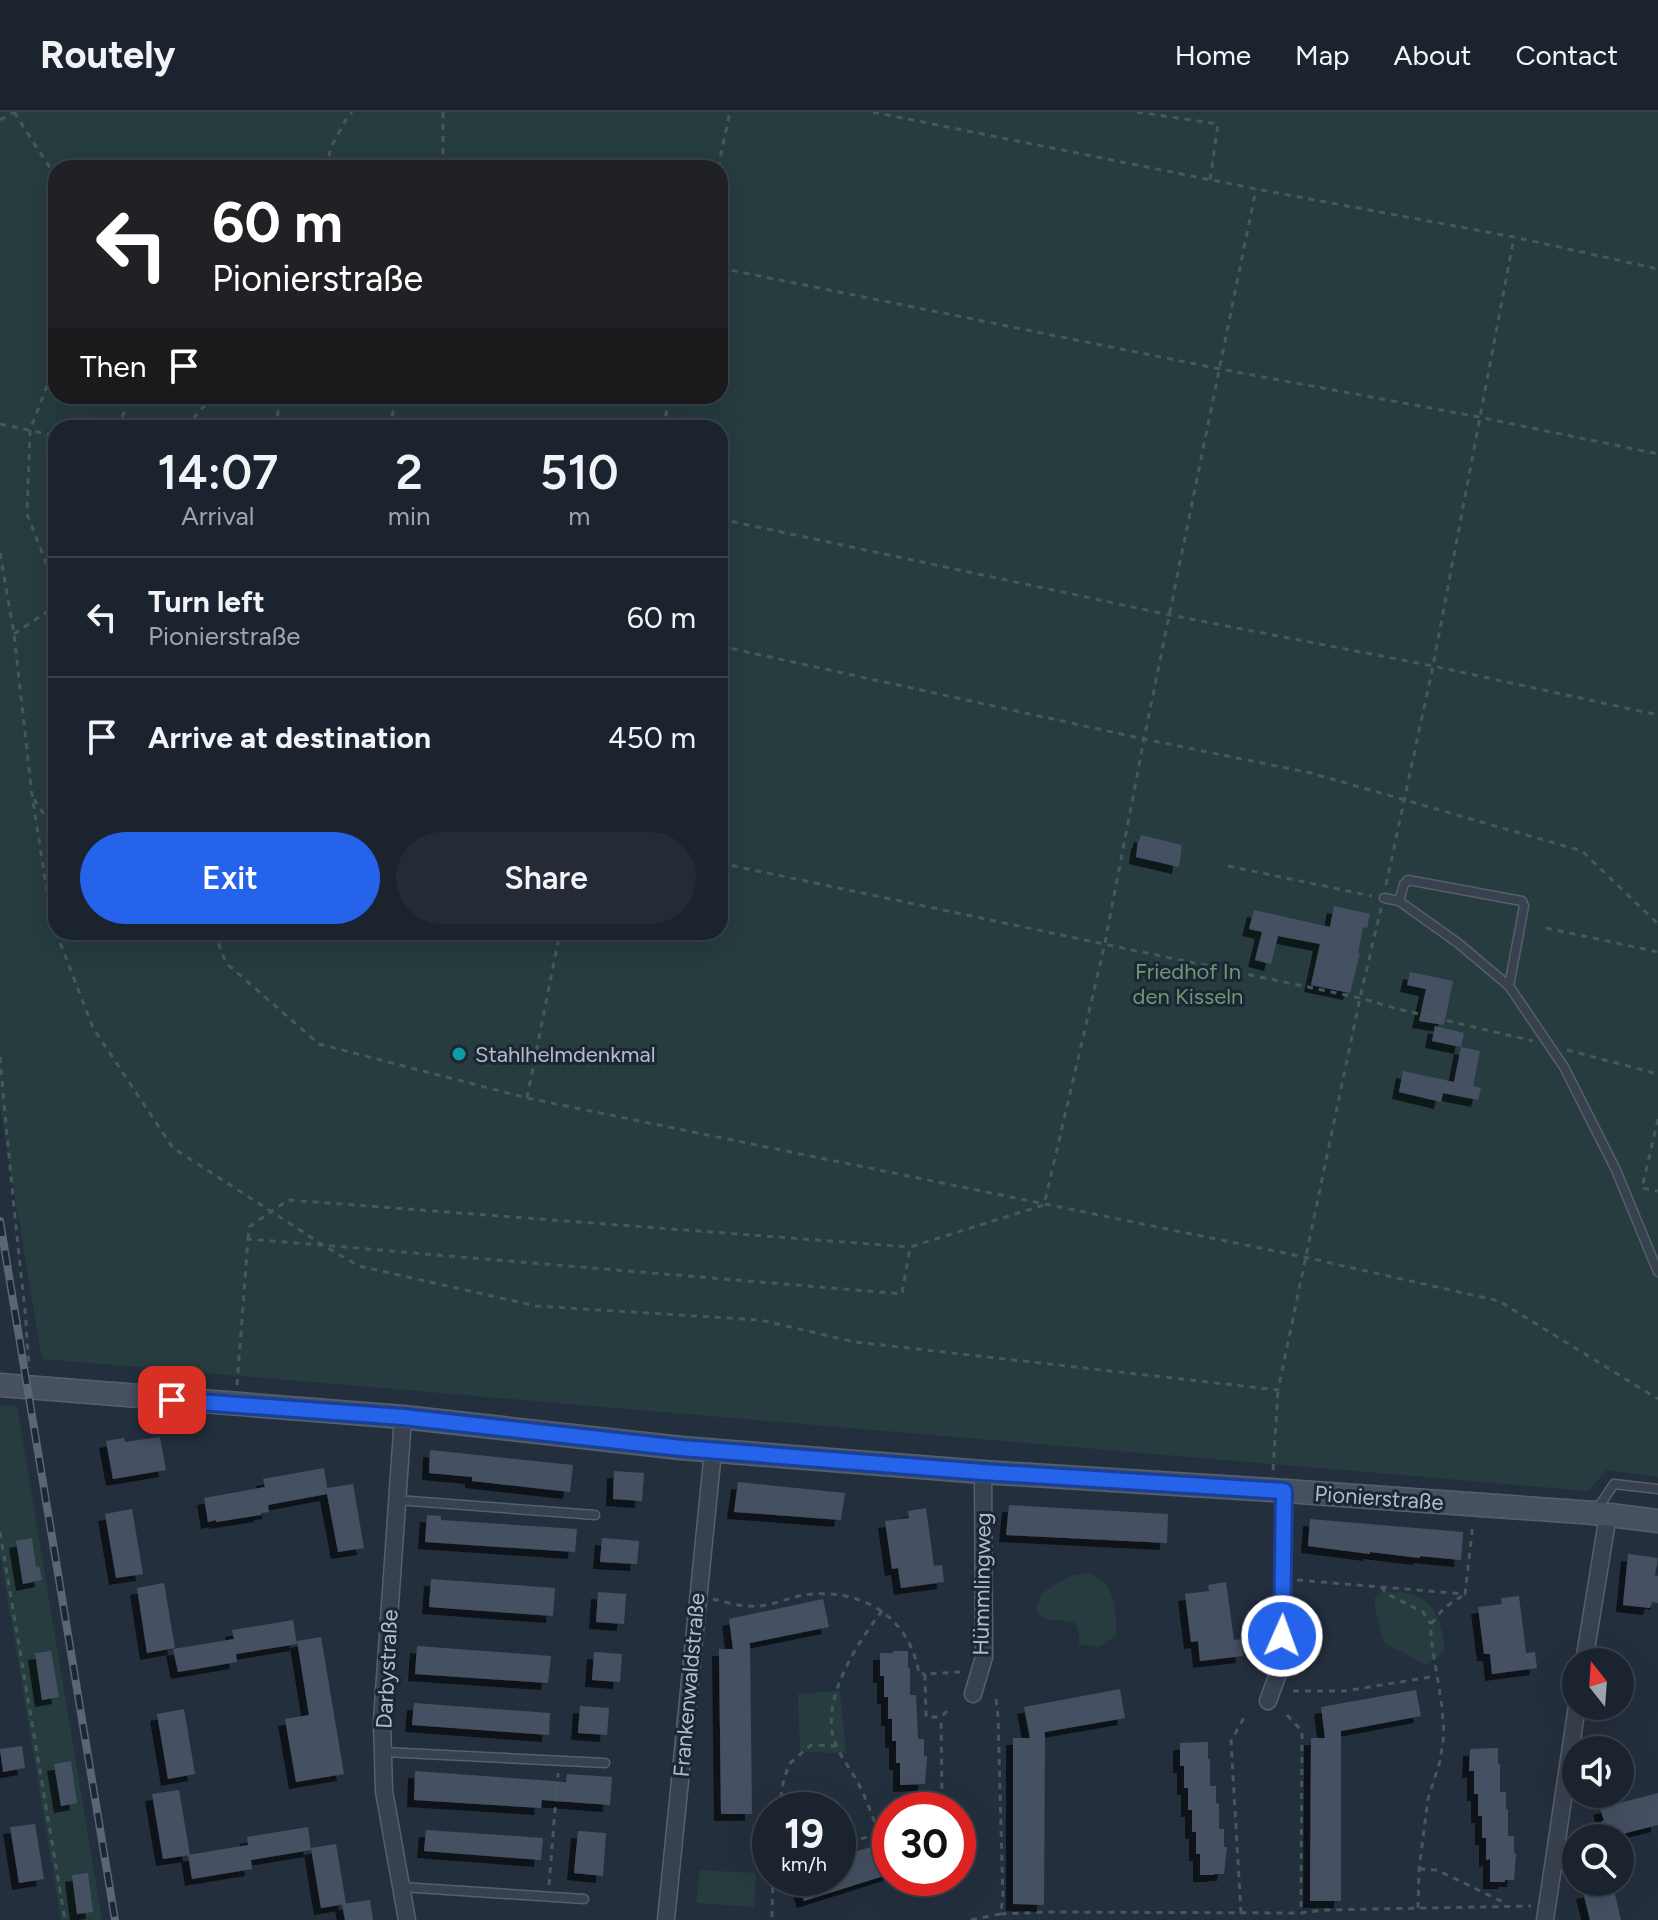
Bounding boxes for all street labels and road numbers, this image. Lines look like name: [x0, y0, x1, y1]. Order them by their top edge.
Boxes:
street label: Pionierstraße: [1314, 1480, 1444, 1516]
street label: Hümmlingweg: [967, 1512, 997, 1656]
street label: Frankenwaldstraße: [667, 1592, 711, 1778]
street label: Darbystraße: [370, 1609, 404, 1729]

